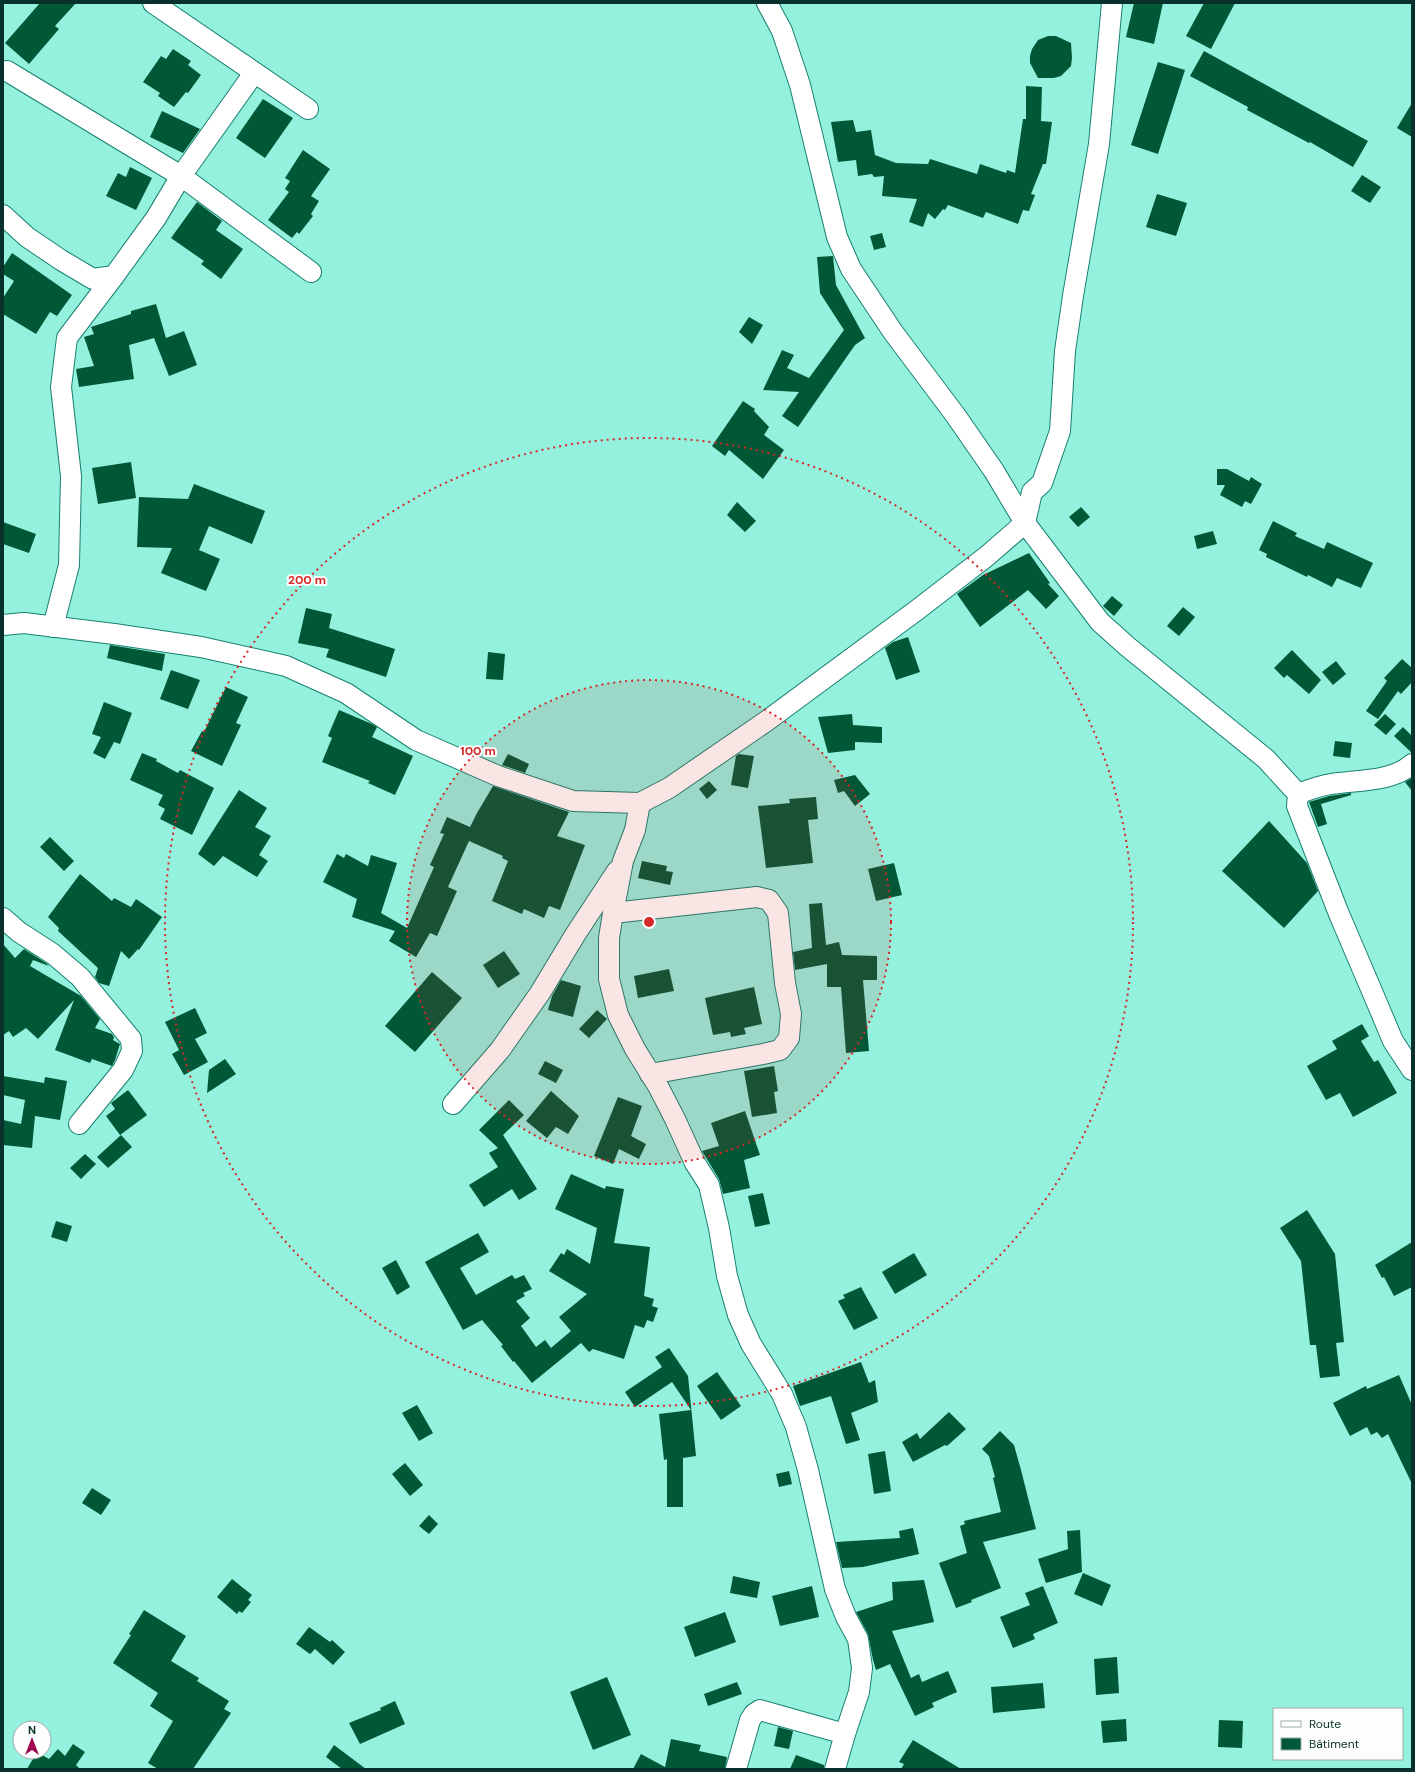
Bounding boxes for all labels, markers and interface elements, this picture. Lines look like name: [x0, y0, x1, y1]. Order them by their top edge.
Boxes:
text: 200 m: [288, 572, 326, 588]
text: 100 m: [460, 743, 496, 759]
centre of rings: [642, 915, 656, 929]
legend: [1273, 1708, 1403, 1760]
text: Route: [1309, 1716, 1341, 1732]
north arrow: [12, 1720, 52, 1760]
text: N: [28, 1723, 36, 1737]
text: Bâtiment: [1309, 1736, 1360, 1752]

